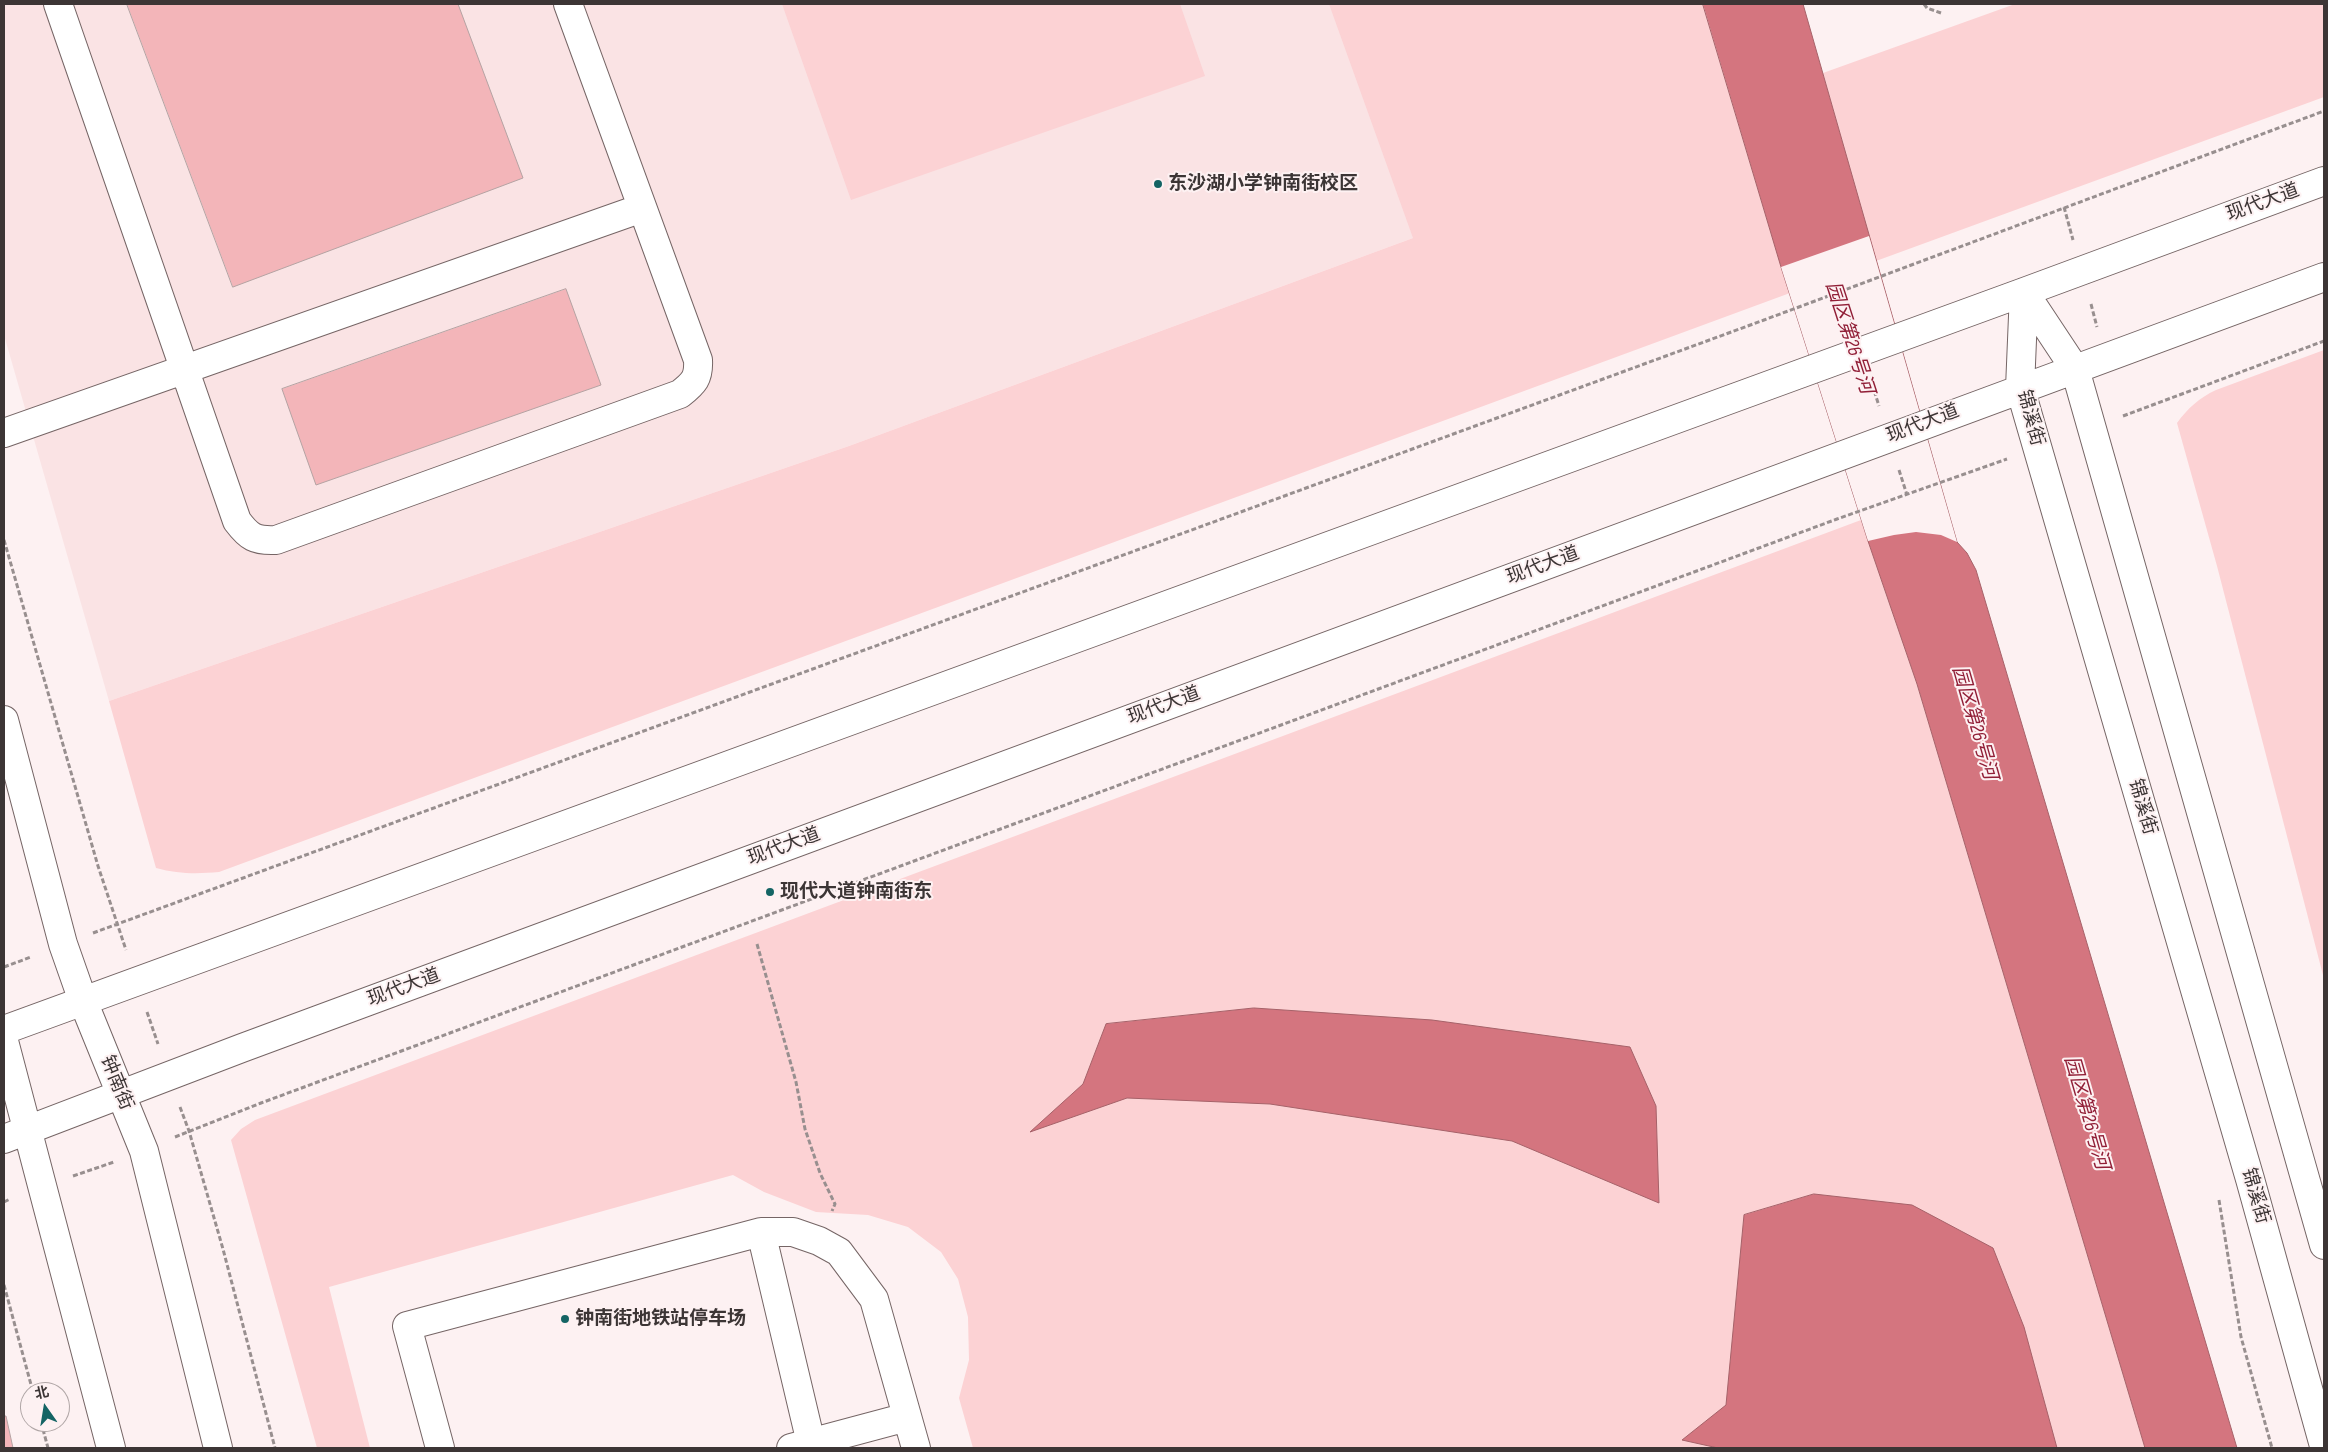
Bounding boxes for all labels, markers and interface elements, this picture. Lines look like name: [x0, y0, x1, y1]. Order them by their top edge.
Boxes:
place label: 东沙湖小学钟南街校区: [1168, 173, 1358, 195]
marker: 东沙湖小学钟南街校区: [1152, 178, 1164, 190]
street label: 现代大道: [2223, 179, 2303, 227]
water label: 园区第26号河: [1820, 279, 1878, 397]
street label: 锦溪街: [2012, 388, 2048, 448]
street label: 现代大道: [1883, 400, 1963, 448]
street label: 现代大道: [1503, 542, 1583, 590]
water label: 园区第26号河: [1946, 664, 2002, 782]
street label: 现代大道: [1124, 682, 1204, 730]
street label: 锦溪街: [2123, 776, 2161, 838]
street label: 现代大道: [744, 823, 824, 871]
place label: 现代大道钟南街东: [780, 881, 932, 903]
marker: 现代大道钟南街东: [764, 886, 776, 898]
street label: 现代大道: [364, 964, 444, 1012]
street label: 钟南街: [95, 1052, 137, 1114]
water label: 园区第26号河: [2058, 1054, 2114, 1172]
street label: 锦溪街: [2236, 1165, 2274, 1227]
place label: 钟南街地铁站停车场: [575, 1308, 746, 1330]
marker: 钟南街地铁站停车场: [559, 1313, 571, 1325]
north arrow: [20, 1382, 70, 1432]
text: 北: [33, 1383, 50, 1403]

